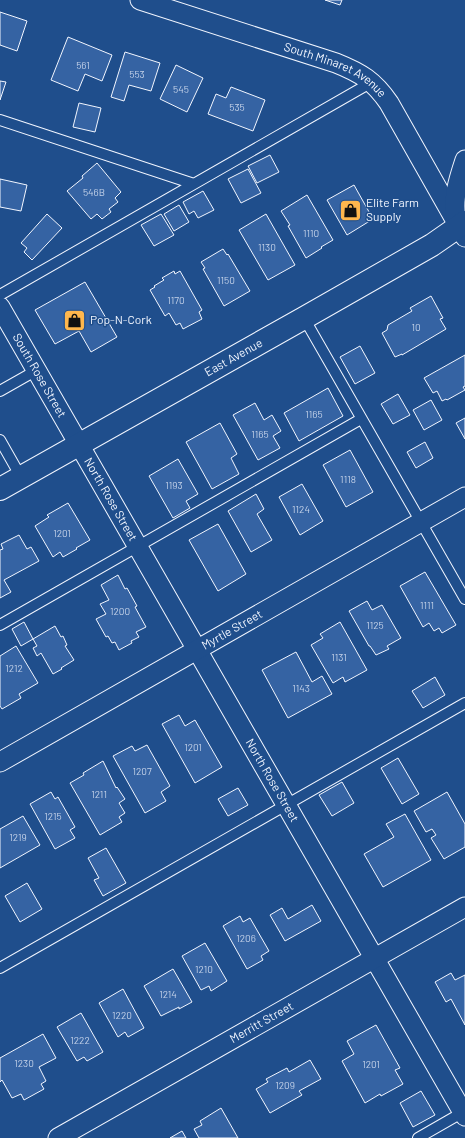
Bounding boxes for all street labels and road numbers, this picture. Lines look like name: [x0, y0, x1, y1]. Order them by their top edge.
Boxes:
street label: South Minaret Avenue: [282, 39, 390, 99]
street label: South Rose Street: [11, 331, 70, 419]
street label: East Avenue: [202, 335, 264, 379]
street label: North Rose Street: [82, 455, 141, 543]
street label: Myrtle Street: [199, 606, 264, 652]
street label: North Rose Street: [244, 736, 302, 824]
street label: Merritt Street: [227, 998, 295, 1045]

